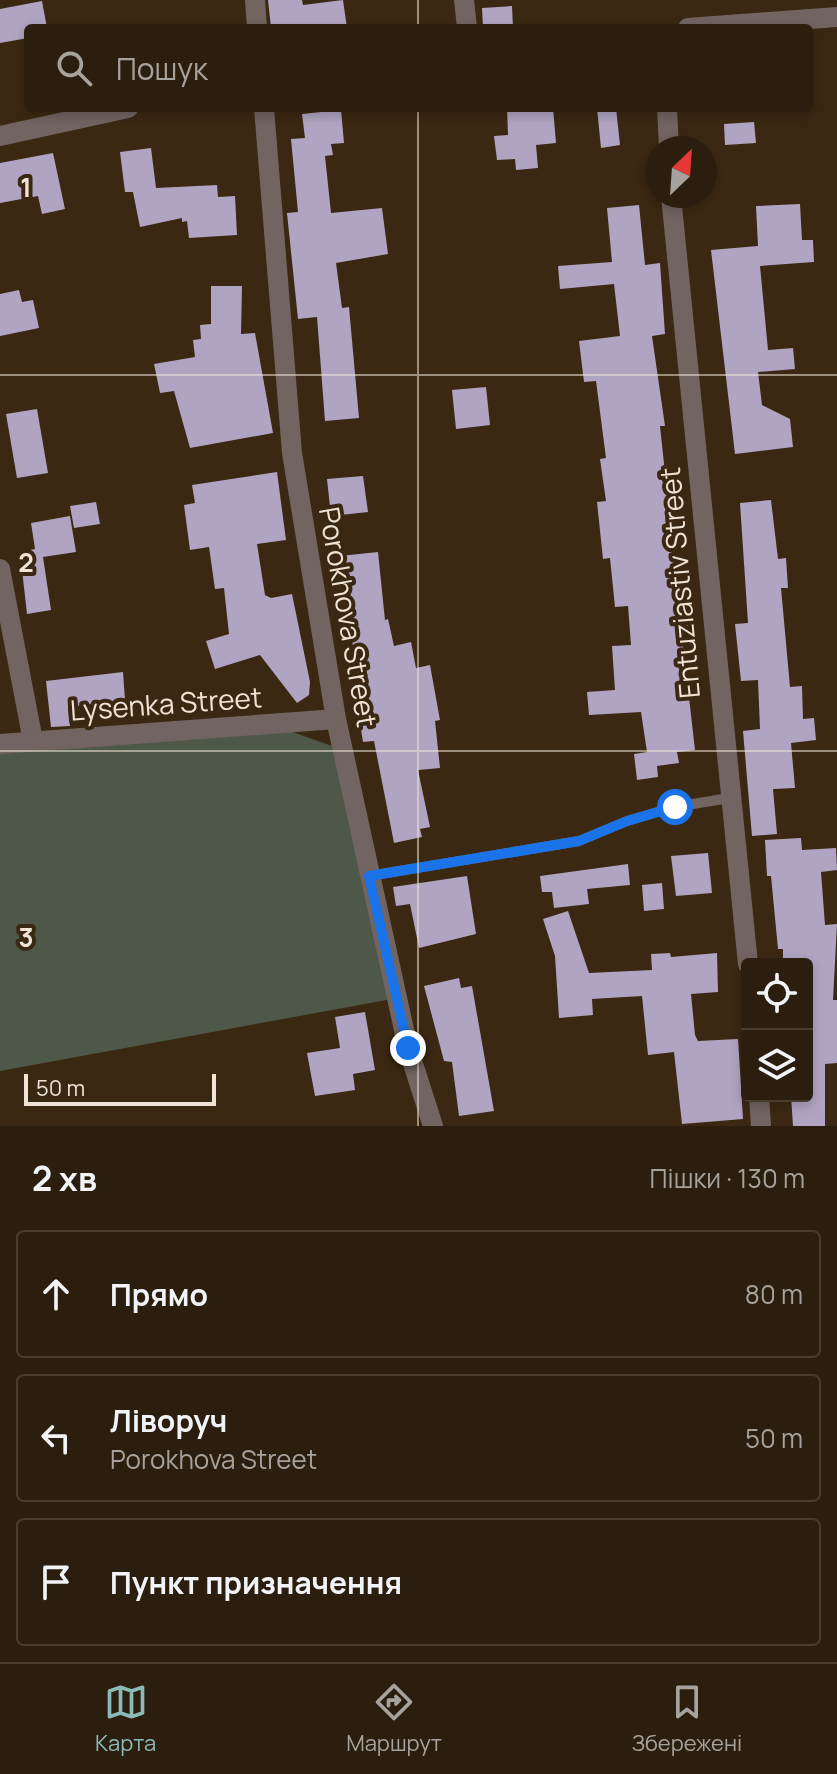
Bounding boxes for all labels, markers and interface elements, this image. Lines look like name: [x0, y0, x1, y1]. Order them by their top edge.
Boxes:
search box: [24, 24, 813, 112]
icon: search: [52, 46, 96, 90]
text: Пошук: [116, 48, 208, 89]
north arrow: [645, 136, 717, 208]
text: 1: [20, 169, 32, 205]
street label: Entuziastiv Street: [650, 466, 708, 700]
street label: Porokhova Street: [311, 504, 387, 730]
text: 2: [18, 544, 34, 580]
street label: Lysenka Street: [69, 677, 263, 729]
route start: [657, 789, 693, 825]
text: 3: [18, 919, 34, 955]
map controls: [741, 958, 813, 1102]
button: locate: [741, 958, 813, 1030]
route end: [390, 1030, 426, 1066]
button: layers: [741, 1030, 813, 1102]
scale bar: [24, 1070, 216, 1106]
text: 50 m: [36, 1073, 85, 1103]
text: 2 хв: [32, 1155, 97, 1201]
text: Пішки · 130 m: [650, 1160, 805, 1196]
icon: ahead: [34, 1272, 78, 1316]
text: Прямо: [110, 1274, 208, 1315]
text: 80 m: [745, 1276, 803, 1312]
text: Ліворуч: [110, 1400, 227, 1441]
icon: left: [34, 1416, 78, 1460]
text: 50 m: [745, 1420, 803, 1456]
text: Porokhova Street: [110, 1441, 317, 1477]
icon: arrive: [34, 1560, 78, 1604]
text: Пункт призначення: [110, 1562, 402, 1603]
tab: Карта: [95, 1680, 156, 1758]
tab: Маршрут: [346, 1680, 442, 1758]
tab: Збережені: [632, 1680, 742, 1758]

